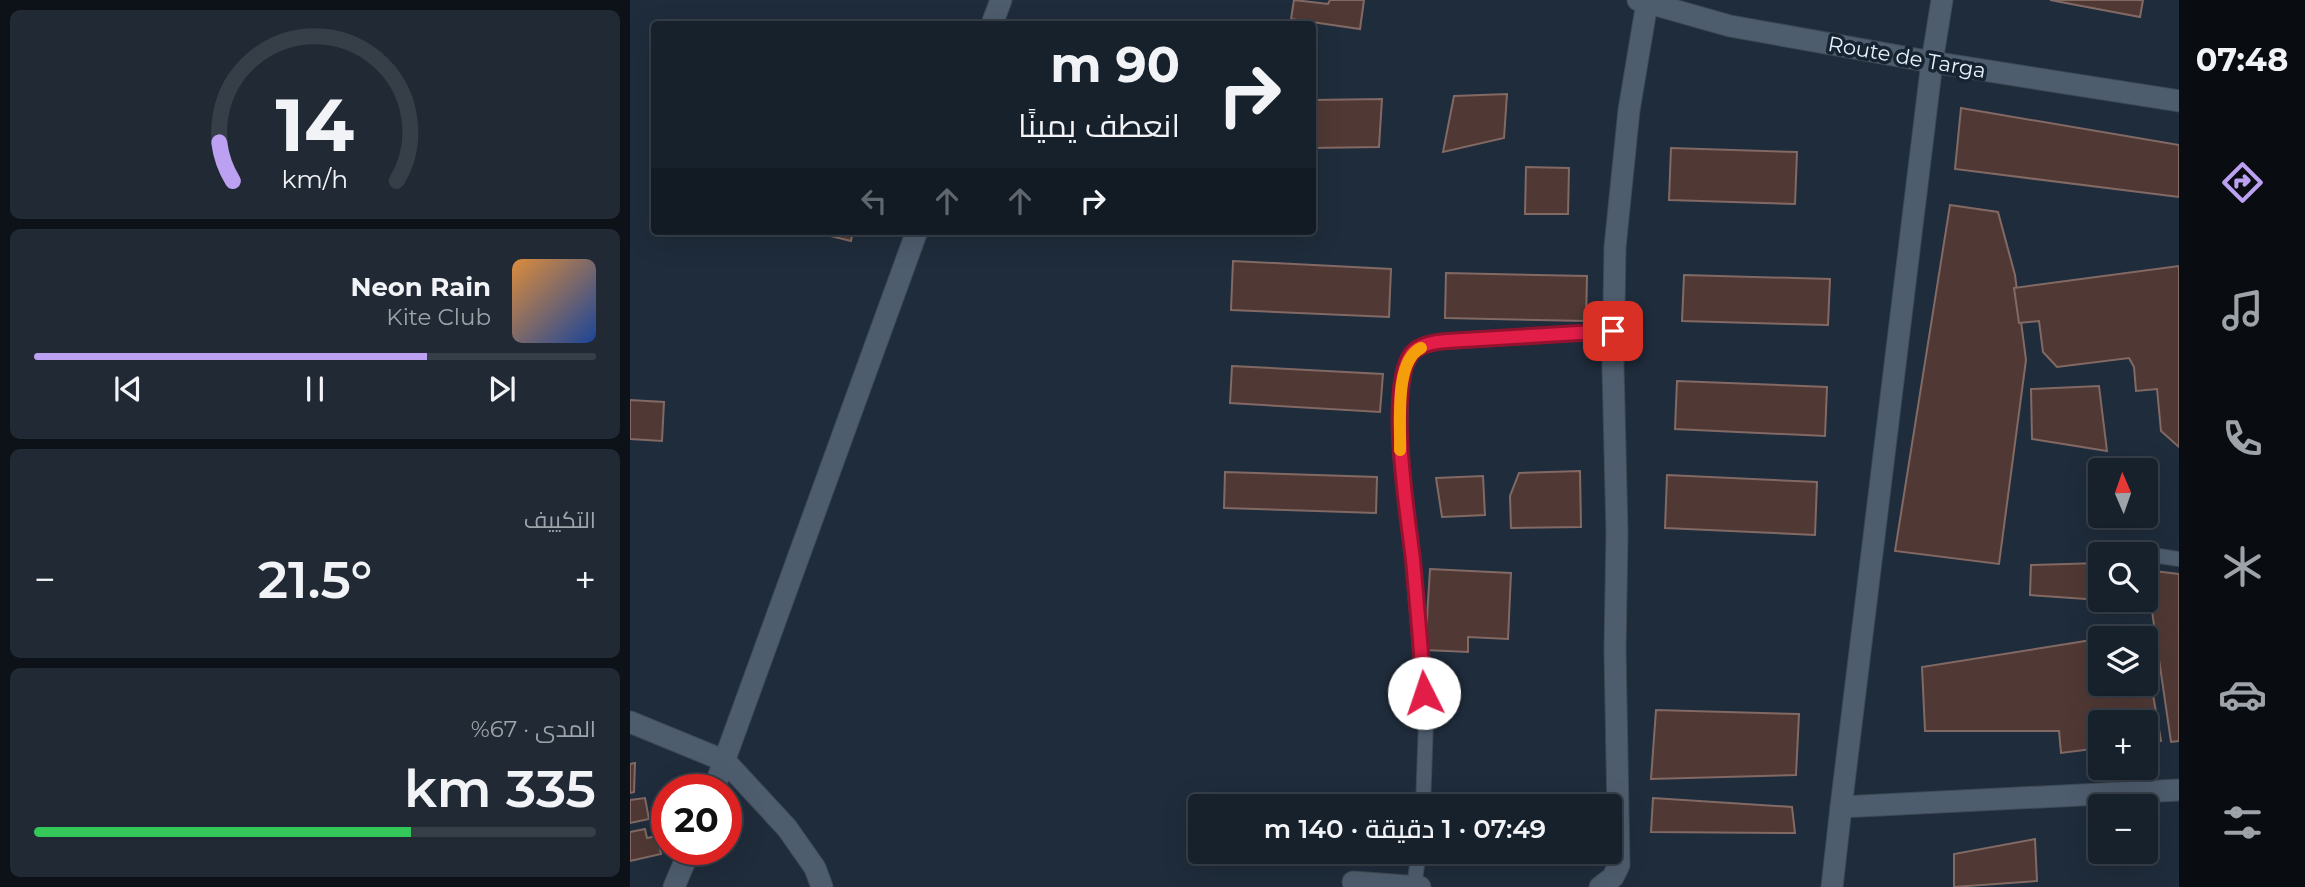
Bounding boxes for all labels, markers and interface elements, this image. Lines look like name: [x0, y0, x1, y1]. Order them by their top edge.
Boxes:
street label: Route de Targa: [1826, 31, 1988, 83]
text: 90 m: [1050, 35, 1180, 94]
text: 07:48: [2196, 40, 2288, 79]
icon: right: [1204, 49, 1295, 140]
text: 14: [276, 81, 354, 169]
text: انعطف يمينًا: [1018, 106, 1180, 145]
icon: directions: [2218, 158, 2267, 207]
text: km/h: [282, 163, 348, 193]
icon: left: [855, 182, 893, 220]
icon: ahead: [928, 182, 966, 220]
icon: ahead: [1001, 182, 1039, 220]
icon: right: [1074, 182, 1112, 220]
text: Neon Rain: [350, 271, 491, 303]
icon: music: [2218, 286, 2267, 335]
pin: [1583, 301, 1643, 361]
text: Kite Club: [386, 303, 491, 331]
icon: arrive: [1594, 312, 1632, 350]
icon: previous: [109, 370, 147, 408]
icon: pause: [296, 370, 334, 408]
icon: next: [483, 370, 521, 408]
icon: phone: [2218, 414, 2267, 463]
north arrow: [2088, 458, 2158, 528]
map controls: [2088, 458, 2158, 864]
text: التكييف: [524, 506, 596, 534]
button: search: [2088, 542, 2158, 612]
icon: climate: [2218, 542, 2267, 591]
text: 21.5°: [258, 548, 372, 611]
text: −: [34, 556, 56, 603]
text: +: [574, 556, 596, 603]
button: layers: [2088, 626, 2158, 696]
position arrow: [1387, 656, 1461, 730]
icon: car: [2218, 670, 2267, 719]
button: +: [2088, 710, 2158, 780]
text: المدى · 67%: [471, 715, 596, 743]
text: 335 km: [404, 757, 596, 820]
speed limit sign: 20: [651, 774, 742, 865]
button: −: [2088, 794, 2158, 864]
icon: filters: [2218, 798, 2267, 847]
text: 07:49 · 1 دقيقة · 140 m: [1264, 813, 1546, 845]

